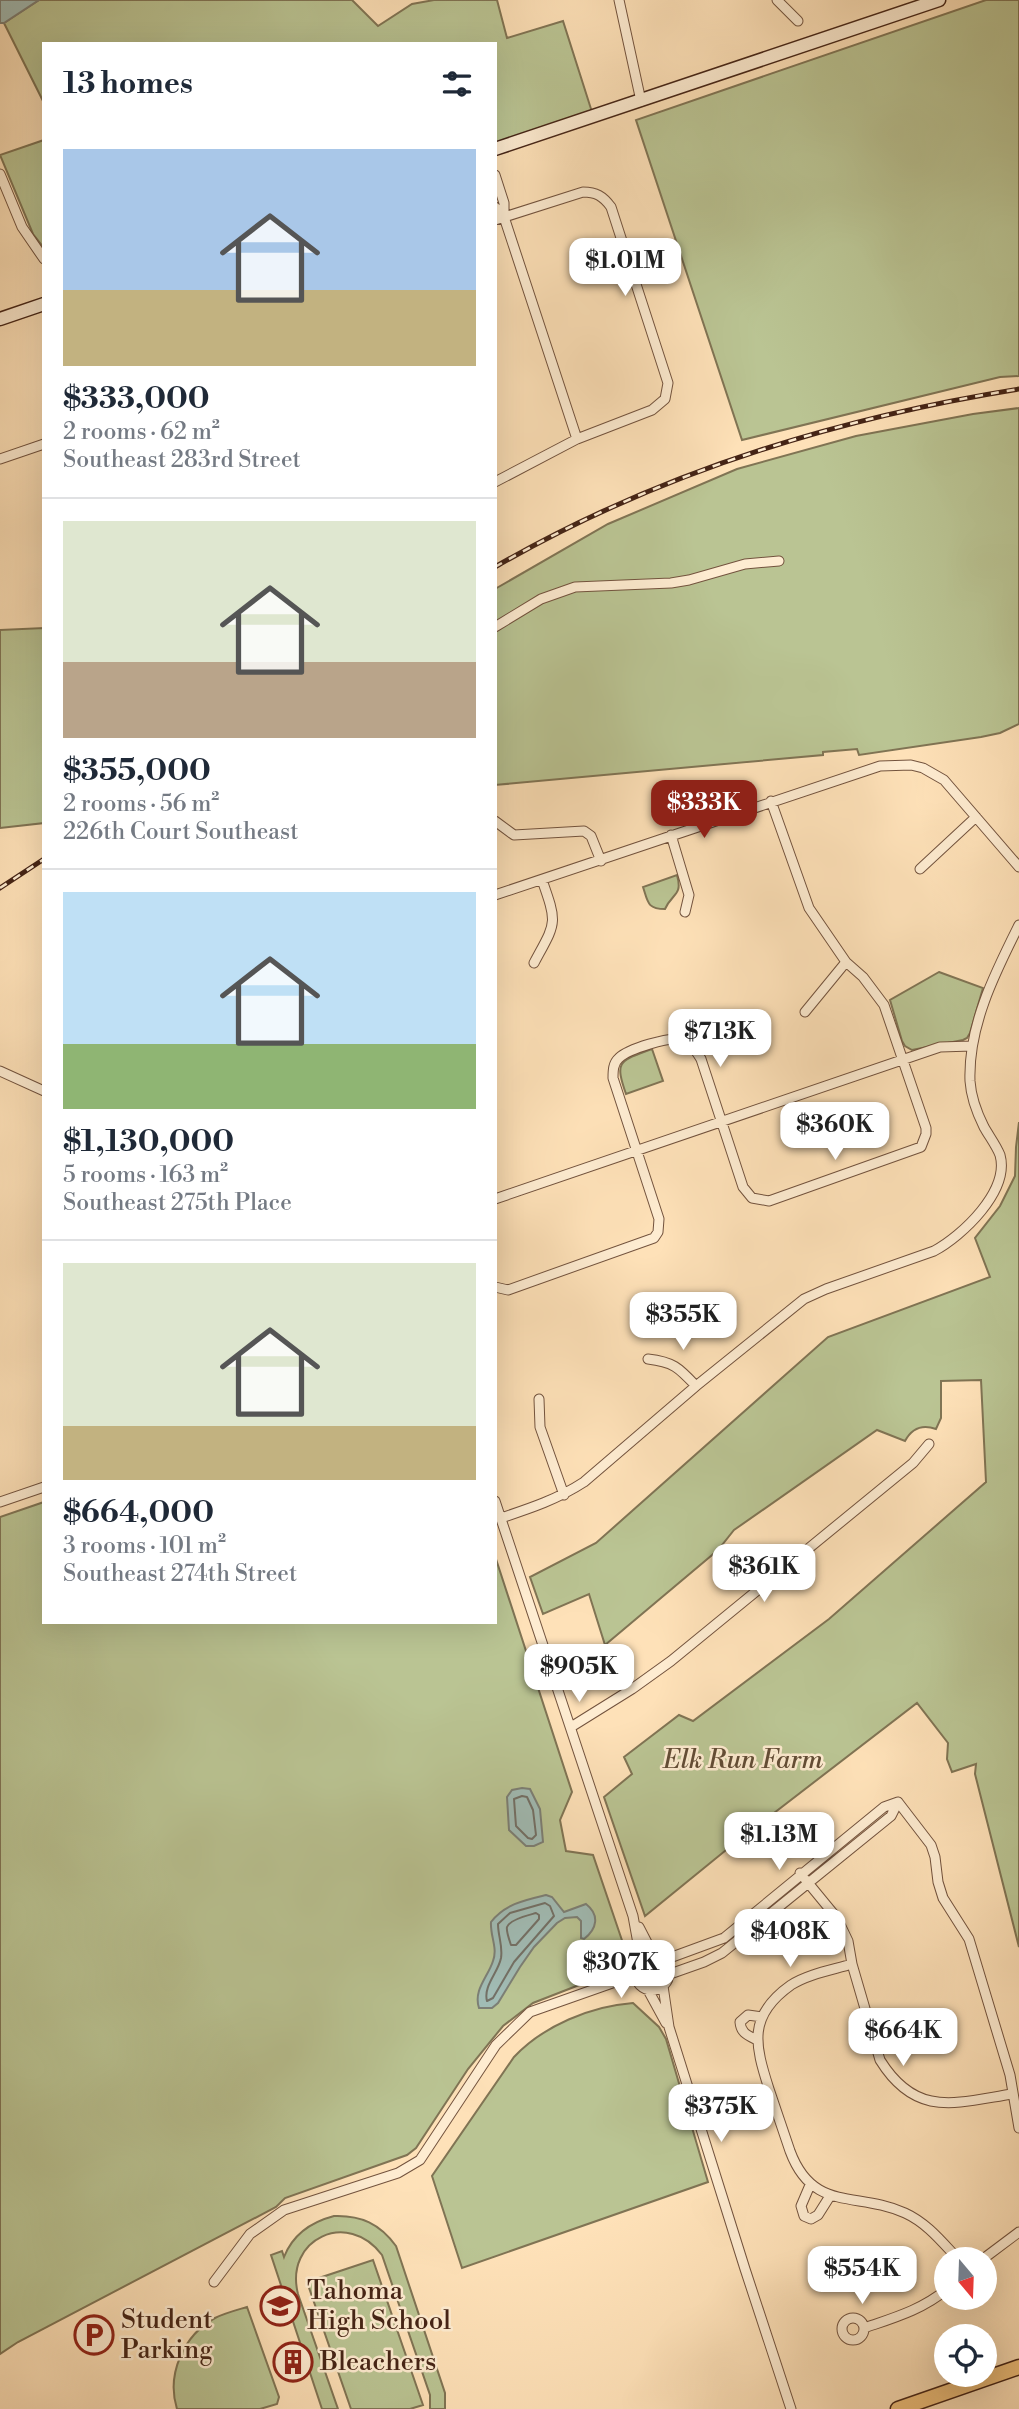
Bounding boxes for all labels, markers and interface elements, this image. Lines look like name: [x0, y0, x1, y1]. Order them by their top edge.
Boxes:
text: 13 homes: [63, 65, 193, 103]
icon: filters: [438, 65, 476, 103]
icon: home: [207, 195, 333, 321]
pin: $1.01M: [568, 238, 682, 298]
text: $1.01M: [585, 247, 665, 275]
text: $333,000: [63, 380, 210, 418]
text: 2 rooms · 62 m²: [63, 418, 220, 446]
text: Southeast 283rd Street: [63, 446, 301, 474]
icon: home: [207, 567, 333, 693]
text: $355,000: [63, 752, 211, 790]
pin: $333K: [655, 780, 753, 840]
text: $333K: [667, 789, 741, 817]
text: 2 rooms · 56 m²: [63, 790, 219, 818]
text: 226th Court Southeast: [63, 818, 298, 846]
icon: home: [207, 938, 333, 1064]
pin: $713K: [671, 1010, 769, 1069]
text: $713K: [684, 1018, 756, 1046]
pin: $360K: [786, 1102, 884, 1162]
text: $360K: [796, 1111, 874, 1139]
text: $1,130,000: [63, 1123, 234, 1161]
text: 5 rooms · 163 m²: [63, 1161, 228, 1189]
text: Southeast 275th Place: [63, 1189, 292, 1217]
pin: $355K: [634, 1292, 732, 1352]
text: $355K: [646, 1301, 720, 1329]
icon: home: [207, 1309, 333, 1435]
text: $664,000: [63, 1494, 214, 1532]
text: 3 rooms · 101 m²: [63, 1532, 226, 1560]
pin: $361K: [715, 1544, 813, 1604]
text: $361K: [728, 1553, 800, 1581]
text: Southeast 274th Street: [63, 1560, 297, 1588]
pin: $905K: [530, 1644, 628, 1704]
text: $905K: [540, 1653, 618, 1681]
park label: Elk Run Farm: [662, 1744, 824, 1776]
pin: $1.13M: [722, 1812, 836, 1872]
text: $1.13M: [740, 1821, 818, 1849]
pin: $408K: [741, 1910, 839, 1969]
text: $408K: [750, 1918, 830, 1946]
pin: $307K: [572, 1940, 670, 2000]
text: $307K: [583, 1949, 659, 1977]
pin: $664K: [854, 2008, 952, 2068]
text: $664K: [864, 2017, 942, 2045]
pin: $375K: [672, 2084, 770, 2144]
text: $375K: [685, 2093, 757, 2121]
pin: $554K: [813, 2246, 911, 2306]
north arrow: [934, 2247, 998, 2310]
map controls: [934, 2247, 997, 2387]
text: $554K: [824, 2255, 900, 2283]
place label: Tahoma High School: [307, 2275, 451, 2337]
school or university icon: Tahoma High School: [259, 2285, 301, 2327]
place label: Student Parking: [121, 2304, 213, 2366]
parking icon: Student Parking: [73, 2314, 115, 2356]
button: locate: [934, 2324, 997, 2387]
building icon: Bleachers: [272, 2341, 314, 2383]
place label: Bleachers: [319, 2346, 436, 2378]

